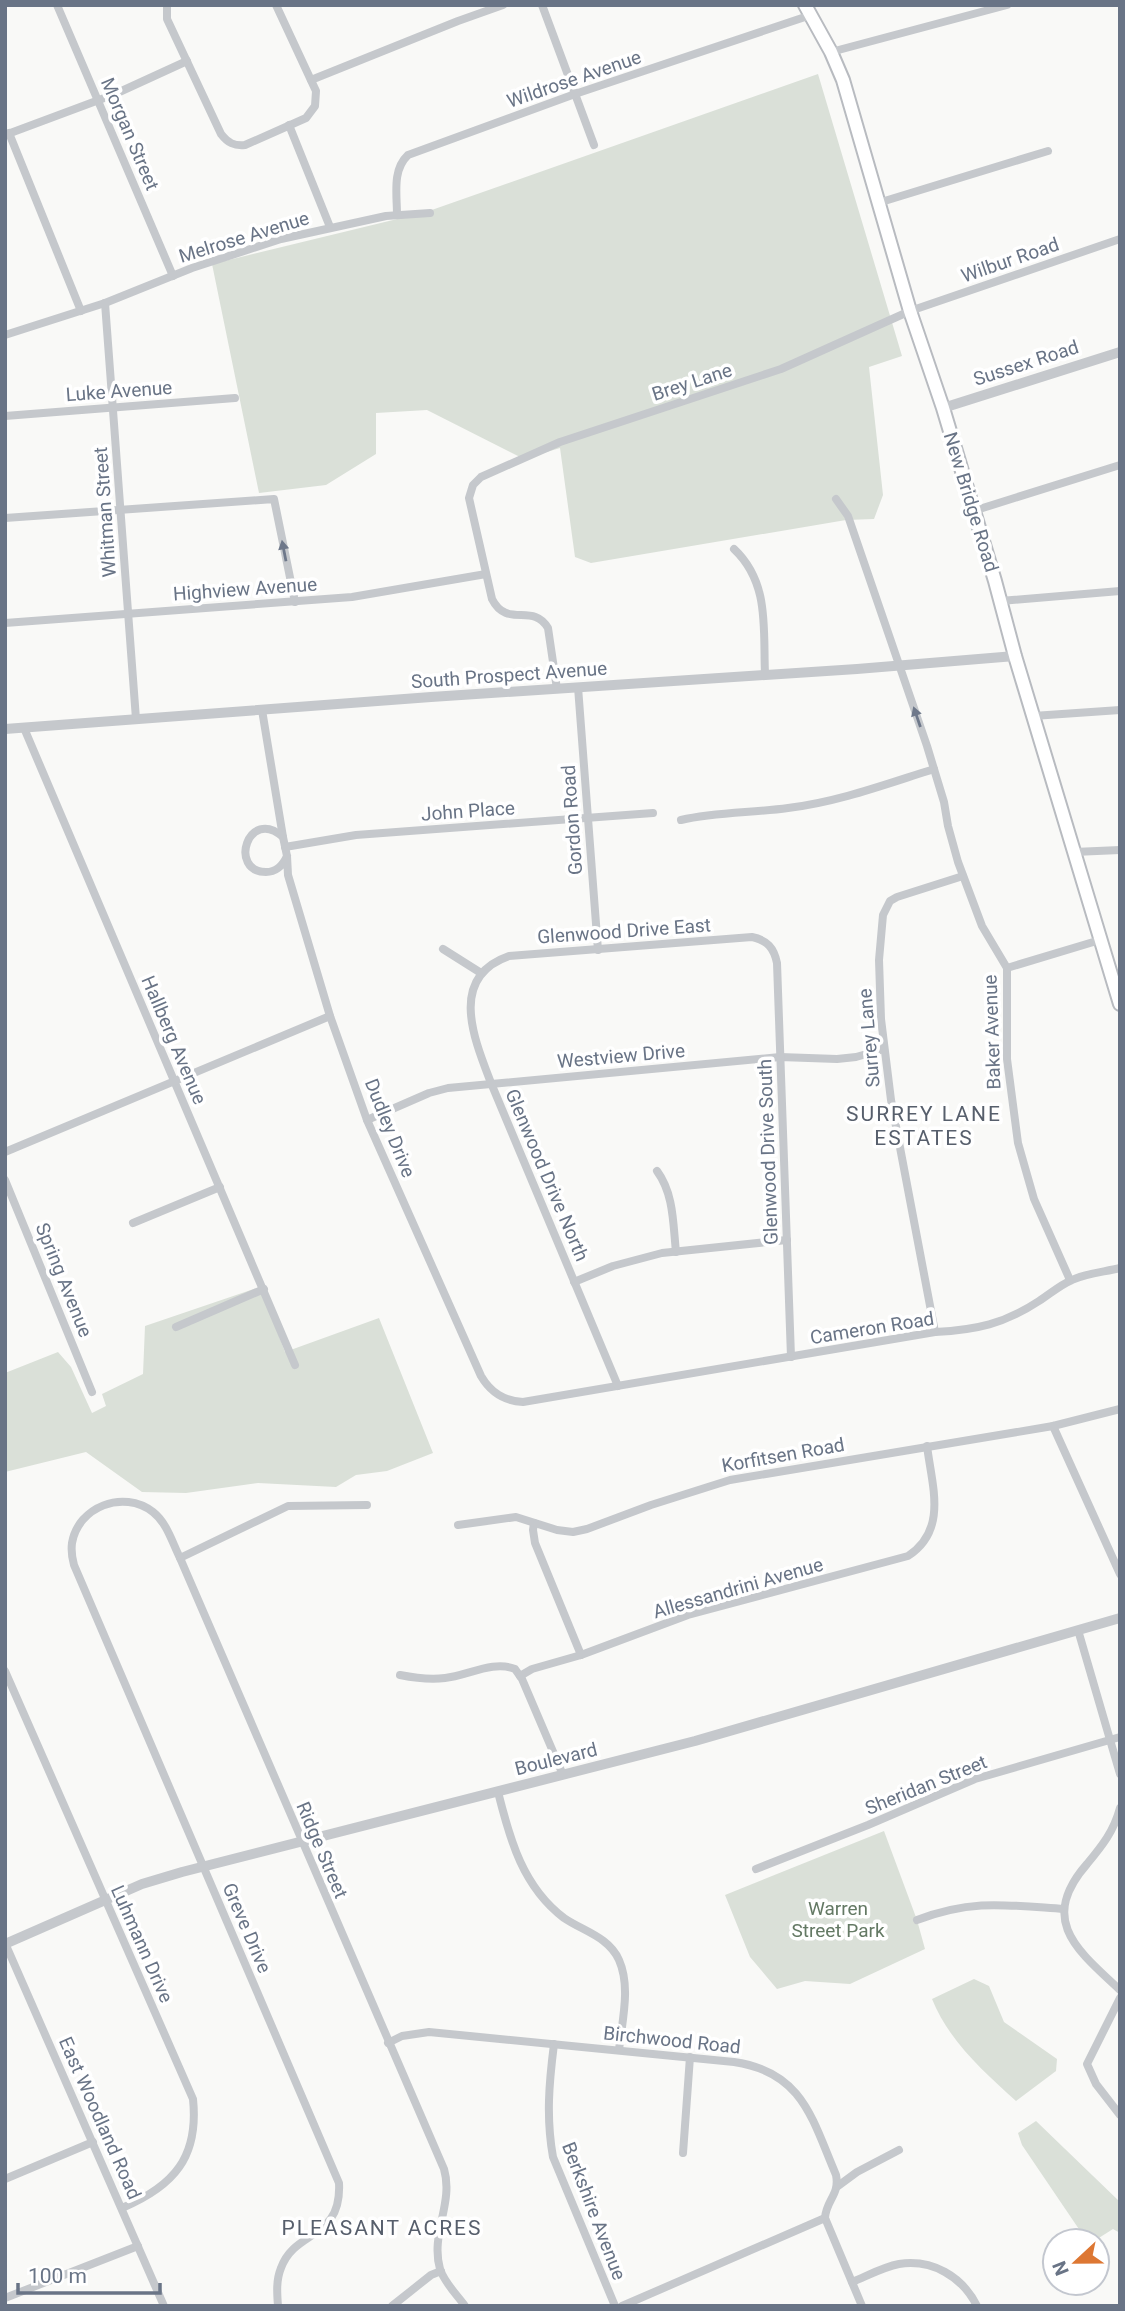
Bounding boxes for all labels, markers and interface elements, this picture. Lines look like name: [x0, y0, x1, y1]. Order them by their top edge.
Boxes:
street label: Wildrose Avenue: [504, 45, 644, 113]
street label: Morgan Street: [96, 74, 164, 194]
street label: Melrose Avenue: [176, 206, 312, 268]
street label: Wilbur Road: [958, 233, 1062, 287]
street label: Sussex Road: [971, 335, 1081, 391]
street label: Brey Lane: [649, 358, 735, 406]
street label: Luke Avenue: [65, 376, 173, 406]
street label: New Bridge Road: [939, 429, 1003, 575]
street label: Whitman Street: [89, 446, 121, 578]
one-way arrow: [279, 540, 290, 562]
street label: Highview Avenue: [172, 572, 318, 606]
street label: South Prospect Avenue: [410, 657, 608, 693]
one-way arrow: [911, 707, 922, 728]
street label: Gordon Road: [557, 764, 587, 876]
street label: John Place: [420, 796, 516, 826]
street label: Glenwood Drive East: [536, 913, 712, 949]
street label: Hallberg Avenue: [137, 972, 211, 1108]
street label: Baker Avenue: [979, 974, 1005, 1090]
street label: Surrey Lane: [853, 988, 885, 1088]
street label: Westview Drive: [556, 1039, 686, 1073]
street label: Glenwood Drive South: [753, 1059, 783, 1245]
street label: Dudley Drive: [360, 1075, 420, 1181]
street label: Glenwood Drive North: [500, 1085, 594, 1265]
district label: SURREY LANE ESTATES: [846, 1102, 1002, 1150]
street label: Spring Avenue: [31, 1220, 97, 1340]
street label: Cameron Road: [808, 1307, 936, 1349]
street label: Korfitsen Road: [720, 1433, 846, 1477]
street label: Allessandrini Avenue: [650, 1553, 826, 1623]
street label: Boulevard: [512, 1738, 600, 1780]
street label: Sheridan Street: [862, 1750, 990, 1820]
street label: Ridge Street: [291, 1798, 353, 1902]
street label: Greve Drive: [218, 1879, 276, 1977]
street label: Luhmann Drive: [106, 1882, 178, 2006]
park label: Warren Street Park: [791, 1897, 885, 1942]
street label: Birchwood Road: [602, 2021, 742, 2059]
street label: East Woodland Road: [54, 2033, 146, 2203]
street label: Berkshire Avenue: [557, 2139, 631, 2283]
district label: PLEASANT ACRES: [282, 2216, 482, 2240]
north arrow: [1041, 2227, 1111, 2297]
scale bar: [18, 2252, 159, 2296]
text: N: [1048, 2258, 1074, 2279]
text: 100 m: [28, 2264, 87, 2288]

